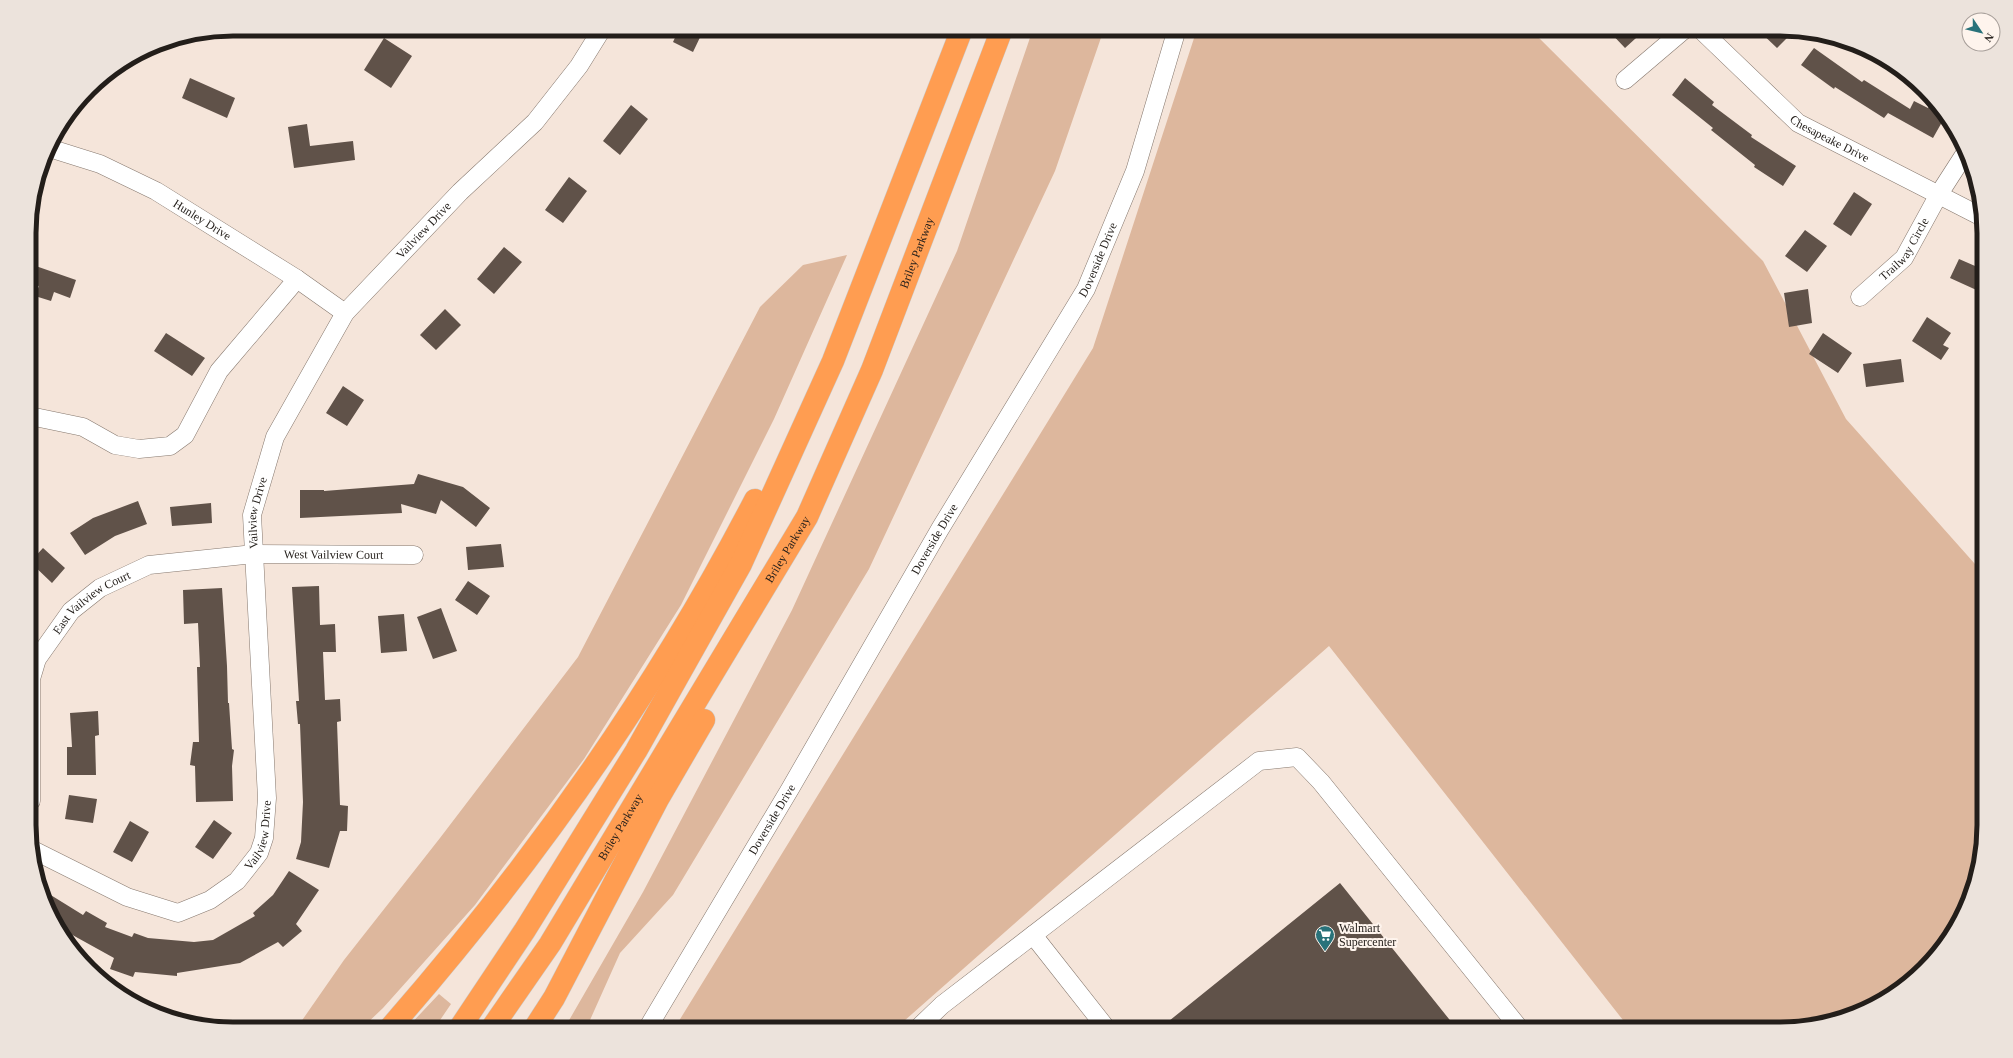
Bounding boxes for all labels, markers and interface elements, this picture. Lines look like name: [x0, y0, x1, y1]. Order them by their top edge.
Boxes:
north arrow: [1961, 12, 2001, 52]
text: N: [1982, 31, 1996, 44]
street label: Chesapeake Drive: [1787, 112, 1872, 165]
street label: Hunley Drive: [171, 196, 234, 243]
street label: Vailview Drive: [393, 199, 454, 262]
street label: Briley Parkway: [897, 215, 937, 290]
street label: Trailway Circle: [1877, 215, 1932, 283]
street label: Doverside Drive: [1076, 220, 1120, 300]
street label: Vailview Drive: [245, 475, 270, 549]
street label: Doverside Drive: [908, 501, 961, 577]
street label: Briley Parkway: [762, 514, 813, 585]
street label: West Vailview Court: [284, 547, 384, 562]
street label: East Vailview Court: [50, 568, 133, 637]
street label: Doverside Drive: [745, 782, 798, 857]
street label: Briley Parkway: [595, 791, 646, 863]
street label: Vailview Drive: [241, 800, 274, 873]
place label: Walmart Supercenter: [1339, 921, 1396, 949]
supermarket icon: Walmart Supercenter: [1314, 924, 1336, 952]

